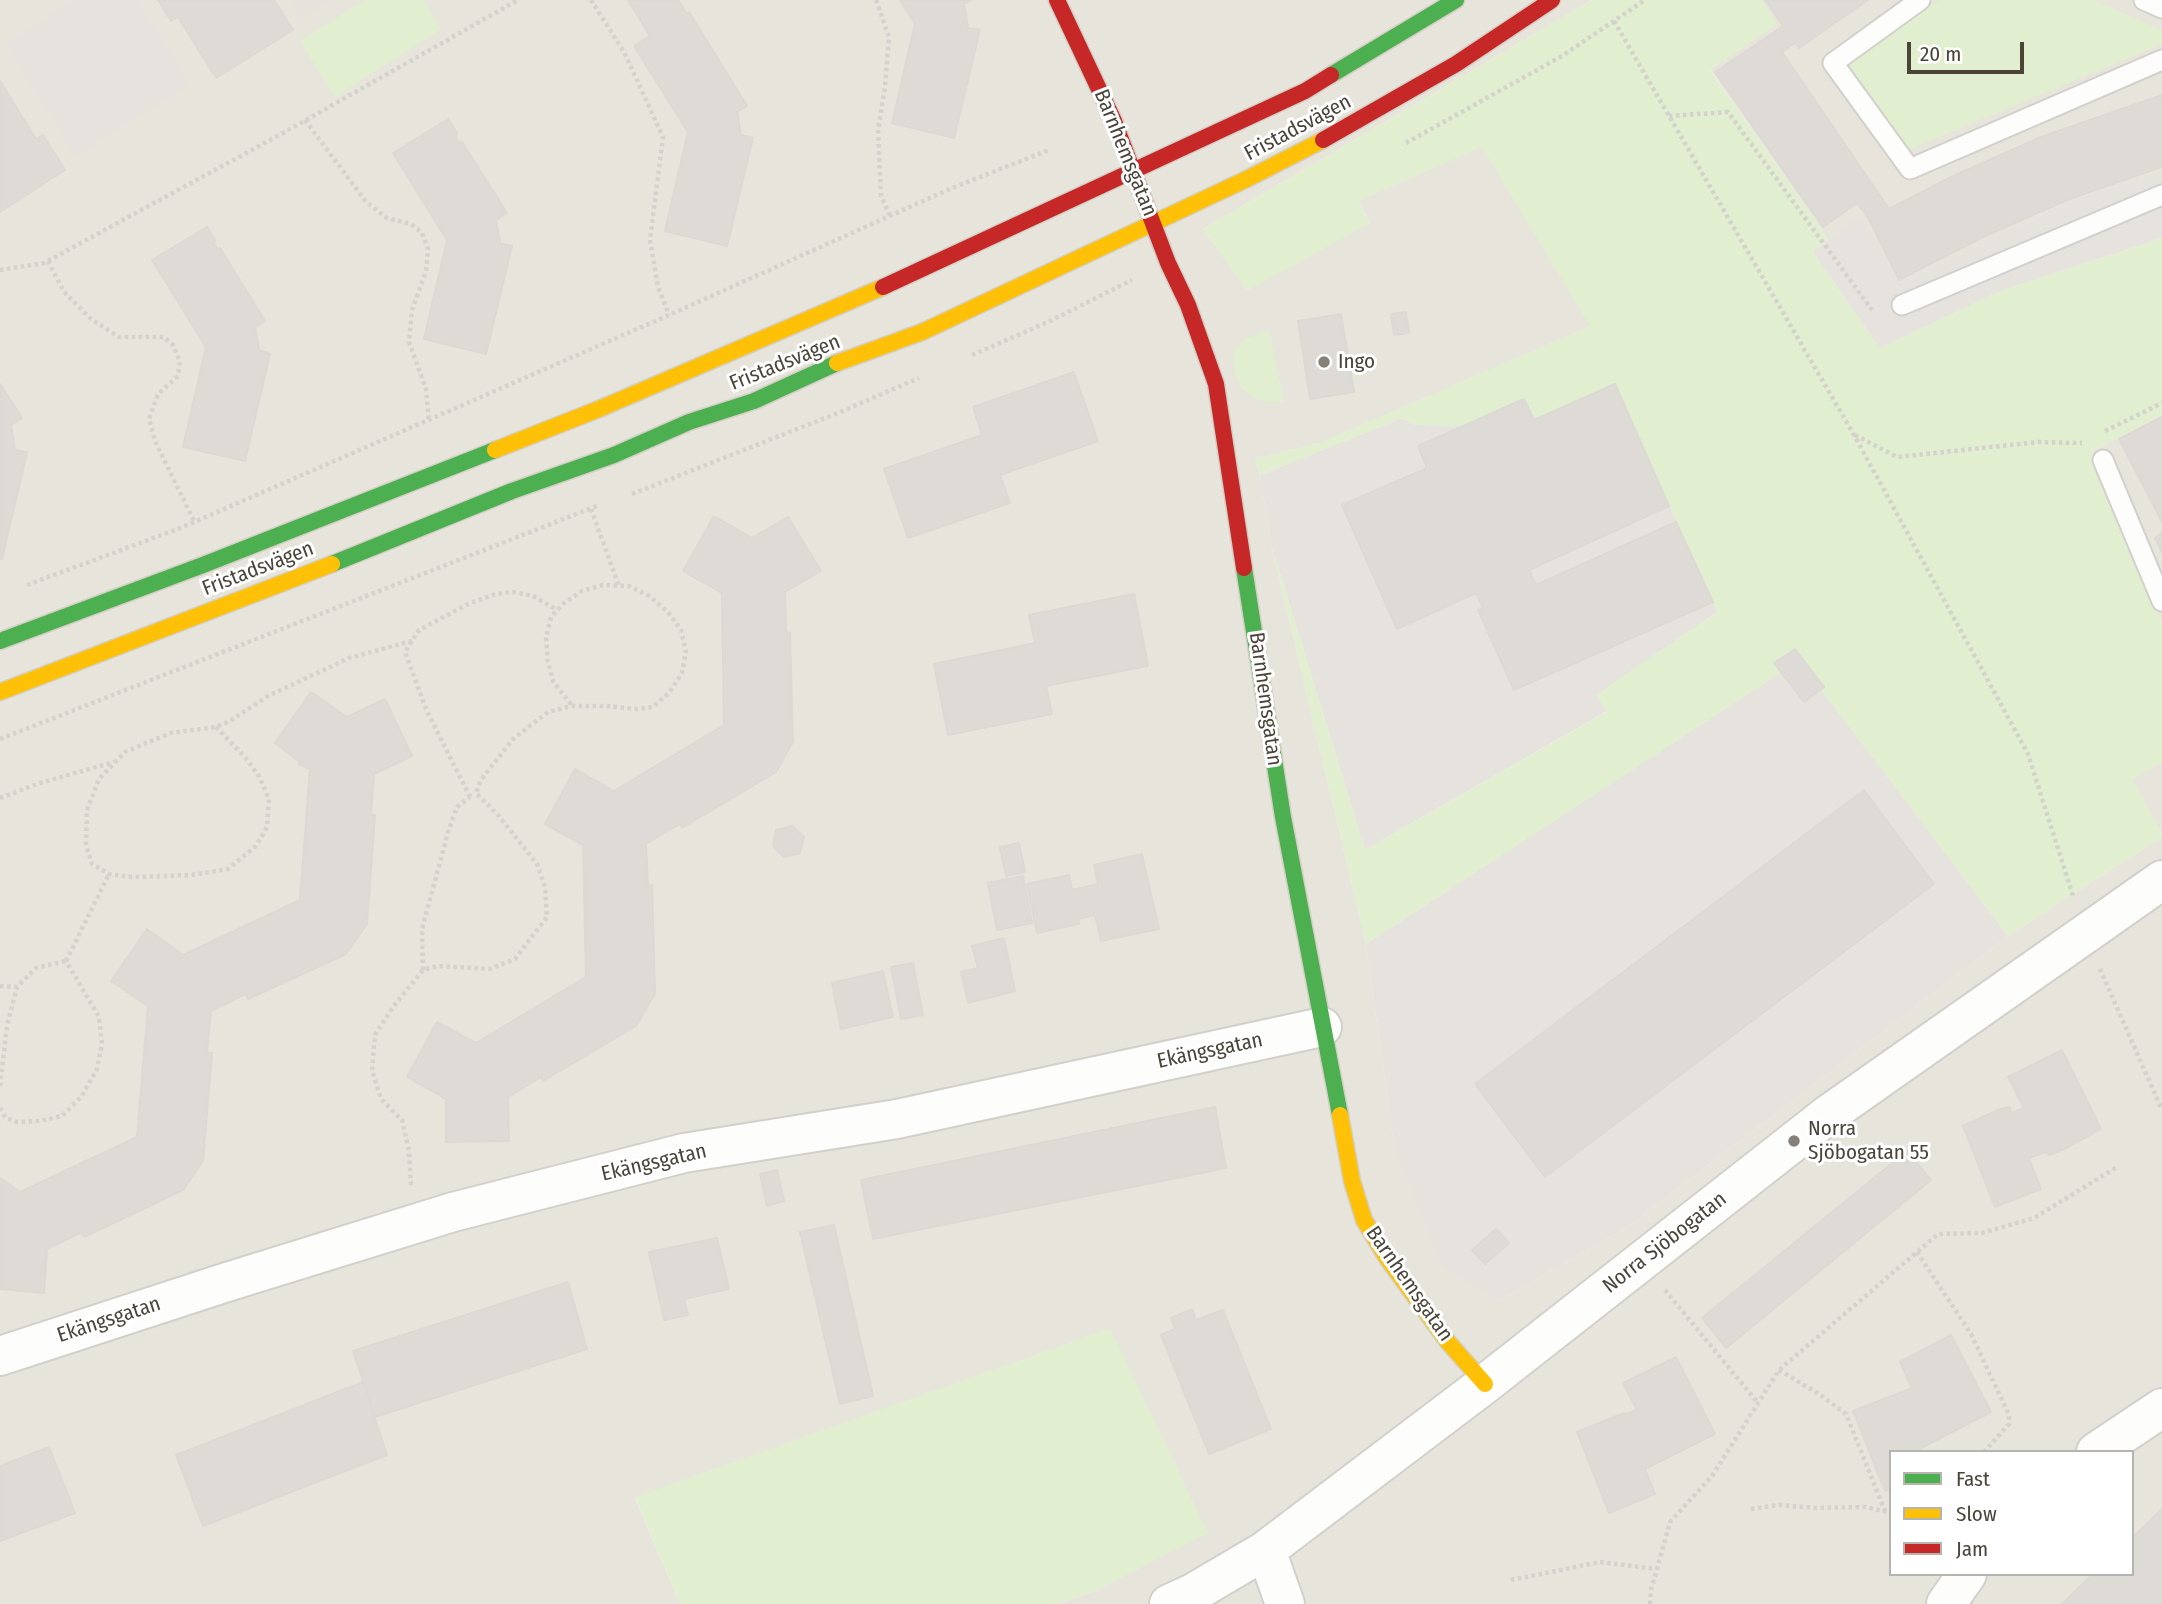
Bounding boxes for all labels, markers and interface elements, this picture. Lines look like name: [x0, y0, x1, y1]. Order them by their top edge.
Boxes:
scale bar: [1910, 28, 2027, 72]
text: 20 m: [1920, 41, 1961, 67]
street label: Barnhemsgatan: [1088, 86, 1162, 220]
street label: Fristadsvägen: [1240, 89, 1356, 167]
street label: Fristadsvägen: [726, 329, 844, 397]
place label: Ingo: [1338, 349, 1375, 375]
marker: Ingo: [1316, 354, 1332, 370]
street label: Fristadsvägen: [199, 536, 317, 602]
street label: Barnhemsgatan: [1243, 631, 1287, 767]
street label: Ekängsgatan: [1155, 1028, 1265, 1074]
place label: Norra Sjöbogatan 55: [1808, 1116, 1929, 1166]
marker: Norra Sjöbogatan 55: [1786, 1133, 1802, 1149]
street label: Ekängsgatan: [599, 1139, 709, 1187]
street label: Norra Sjöbogatan: [1598, 1187, 1732, 1299]
street label: Barnhemsgatan: [1360, 1222, 1458, 1346]
street label: Ekängsgatan: [54, 1291, 164, 1349]
legend: [1889, 1450, 2134, 1576]
text: Fast: [1956, 1466, 1990, 1492]
text: Slow: [1956, 1501, 1997, 1527]
text: Jam: [1956, 1536, 1988, 1562]

